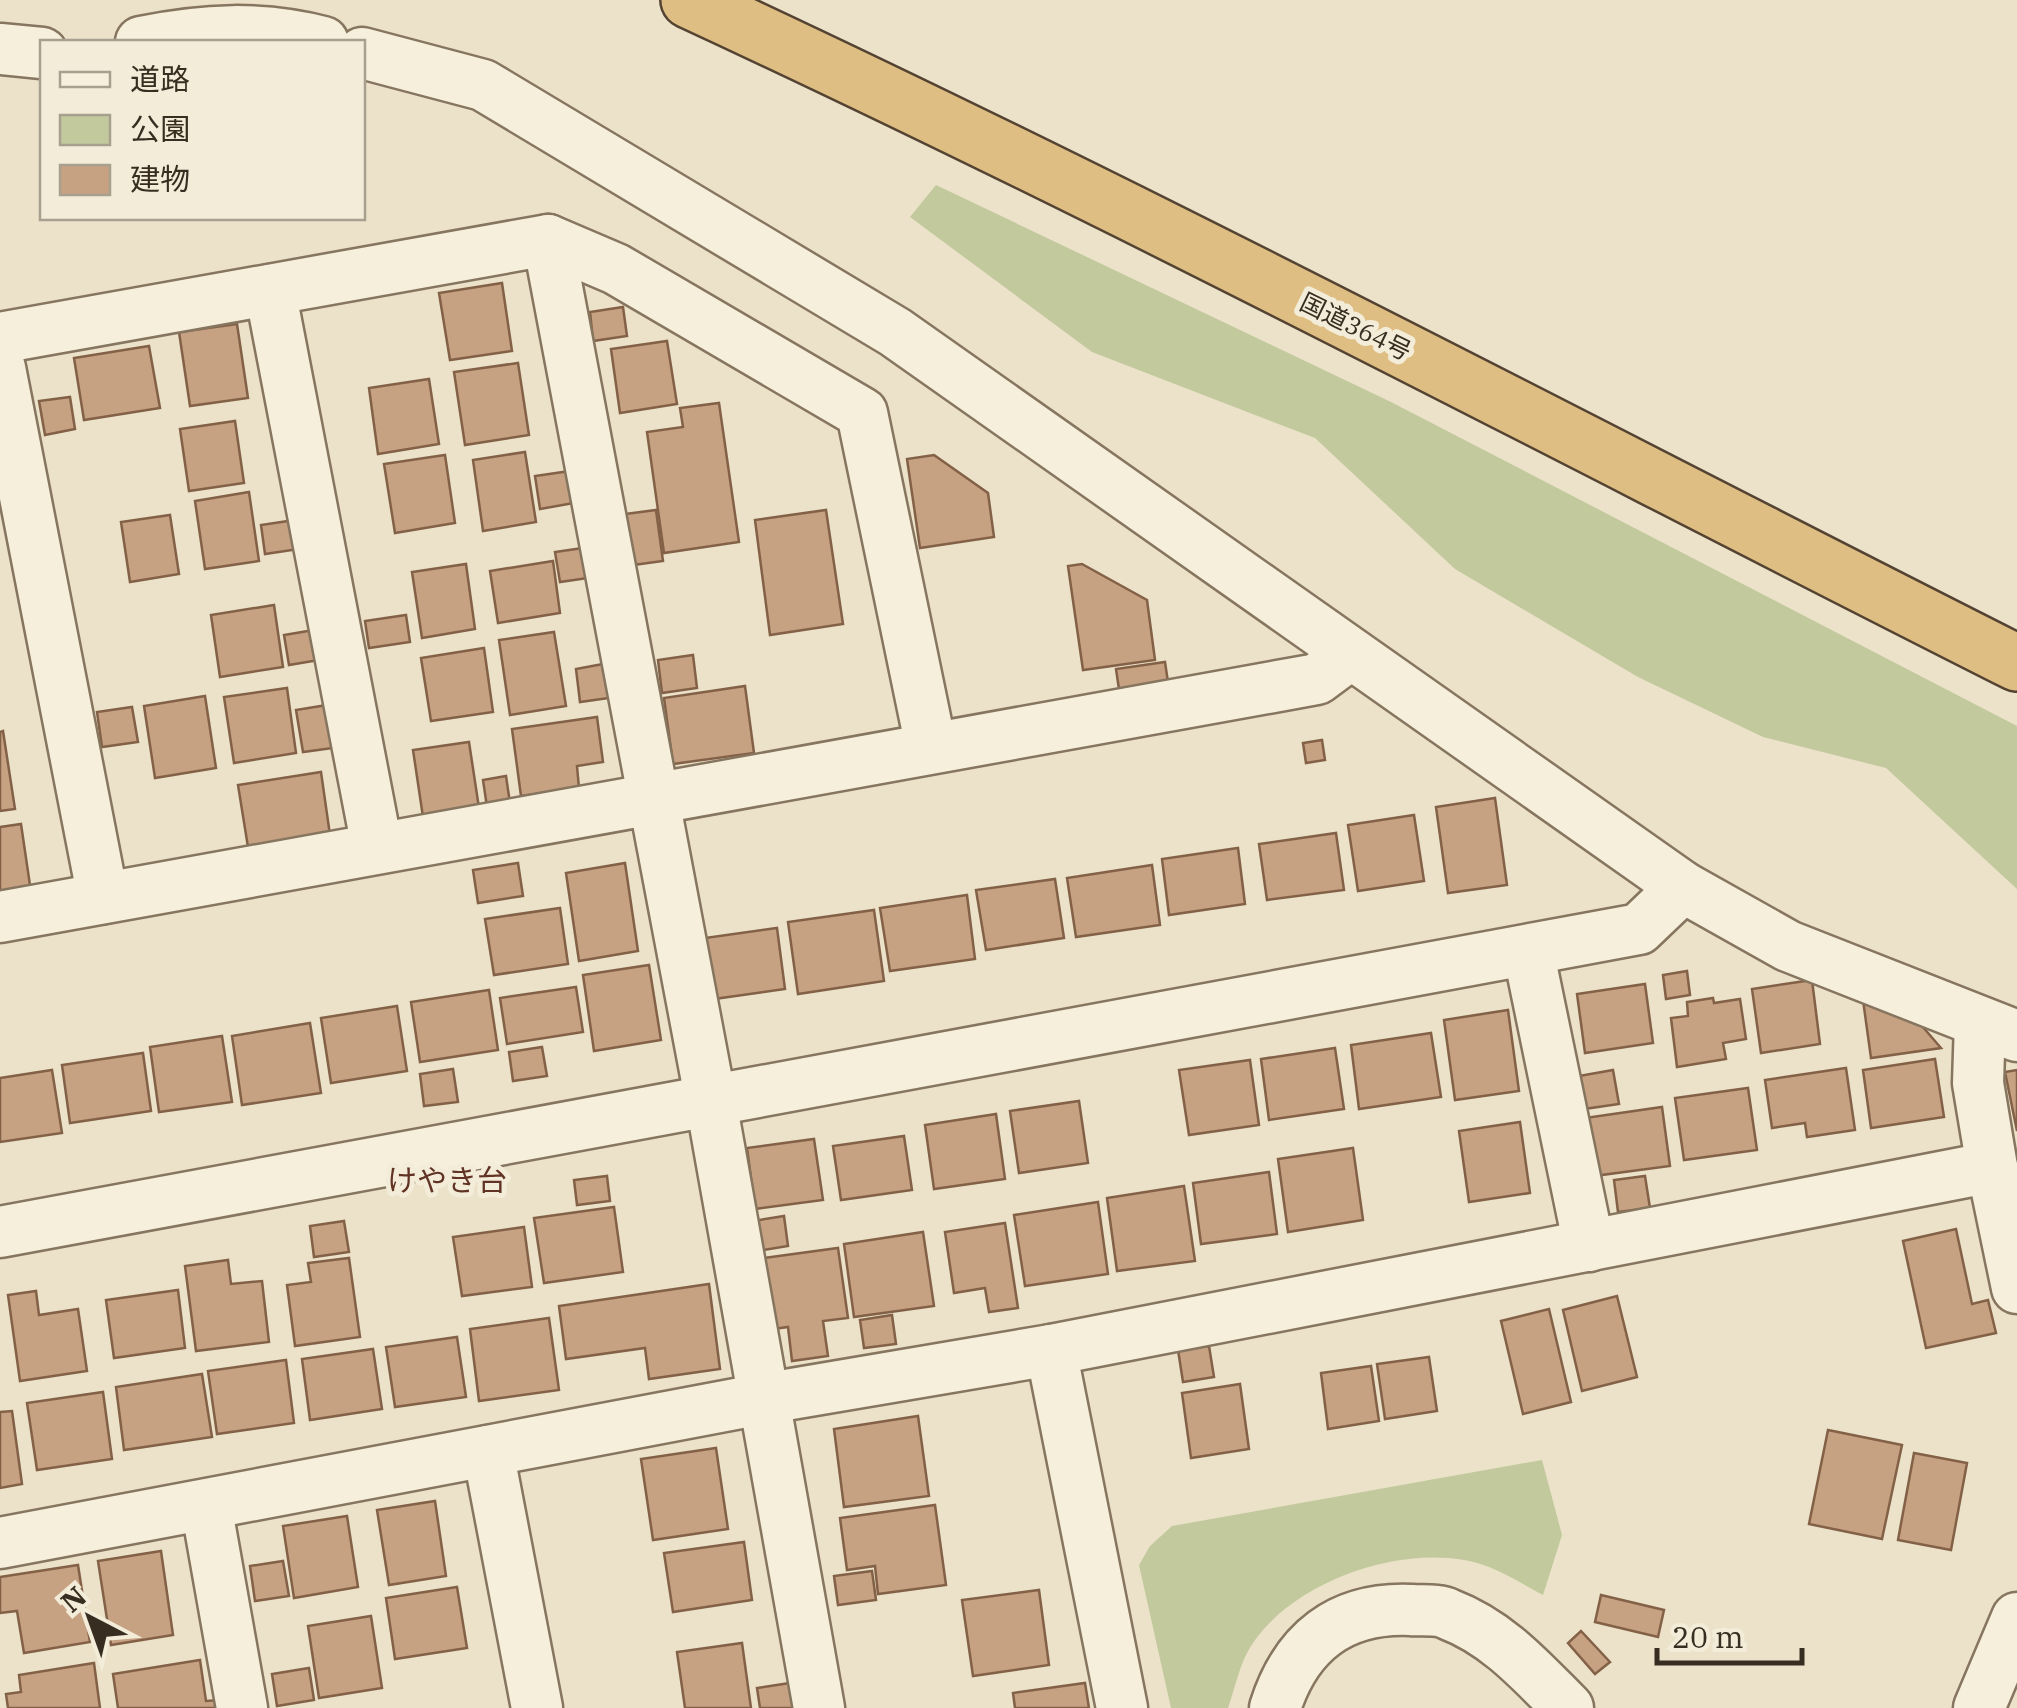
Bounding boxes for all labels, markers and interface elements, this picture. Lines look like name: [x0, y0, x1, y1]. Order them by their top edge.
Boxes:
legend: [40, 40, 365, 220]
text: 道路: [130, 59, 190, 98]
text: 公園: [130, 109, 190, 148]
text: 建物: [130, 159, 190, 198]
street label: 国道364号: [1295, 285, 1417, 367]
district label: けやき台: [387, 1160, 507, 1199]
north arrow: [40, 1568, 140, 1668]
text: N: [53, 1578, 94, 1620]
scale bar: [1657, 1603, 1802, 1665]
text: 20 m: [1672, 1617, 1744, 1656]

